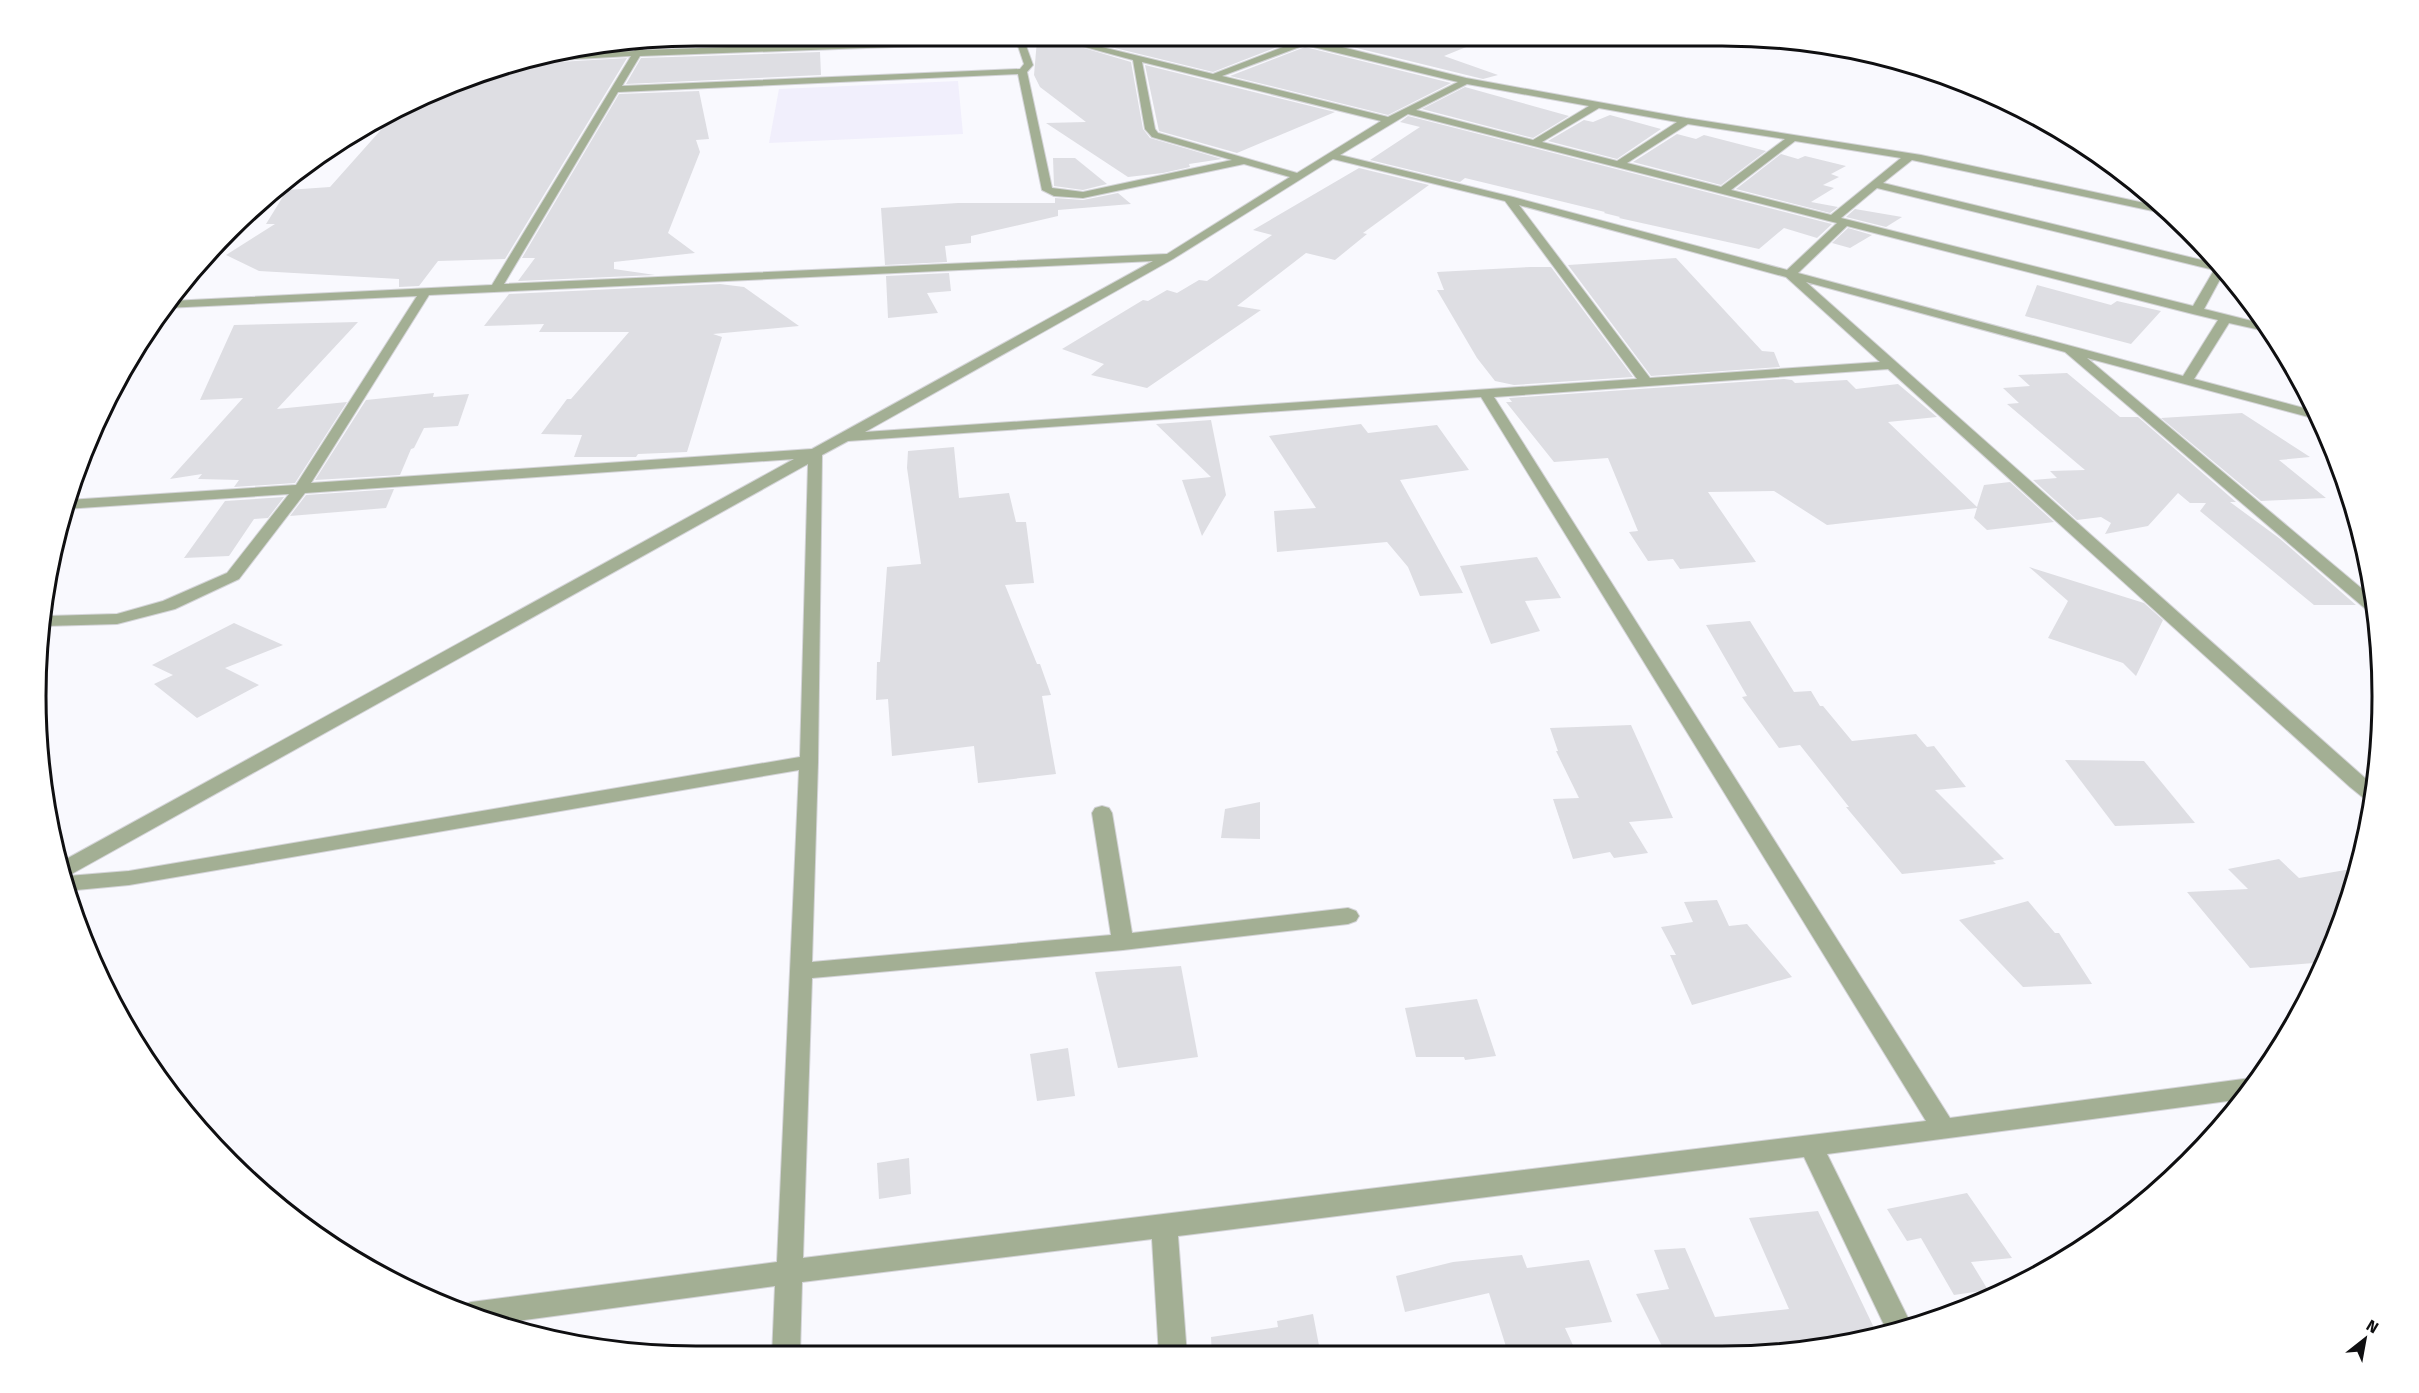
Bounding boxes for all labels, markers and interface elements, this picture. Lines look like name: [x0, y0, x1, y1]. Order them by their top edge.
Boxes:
north arrow: [2335, 1309, 2395, 1369]
text: N: [2363, 1316, 2382, 1337]

